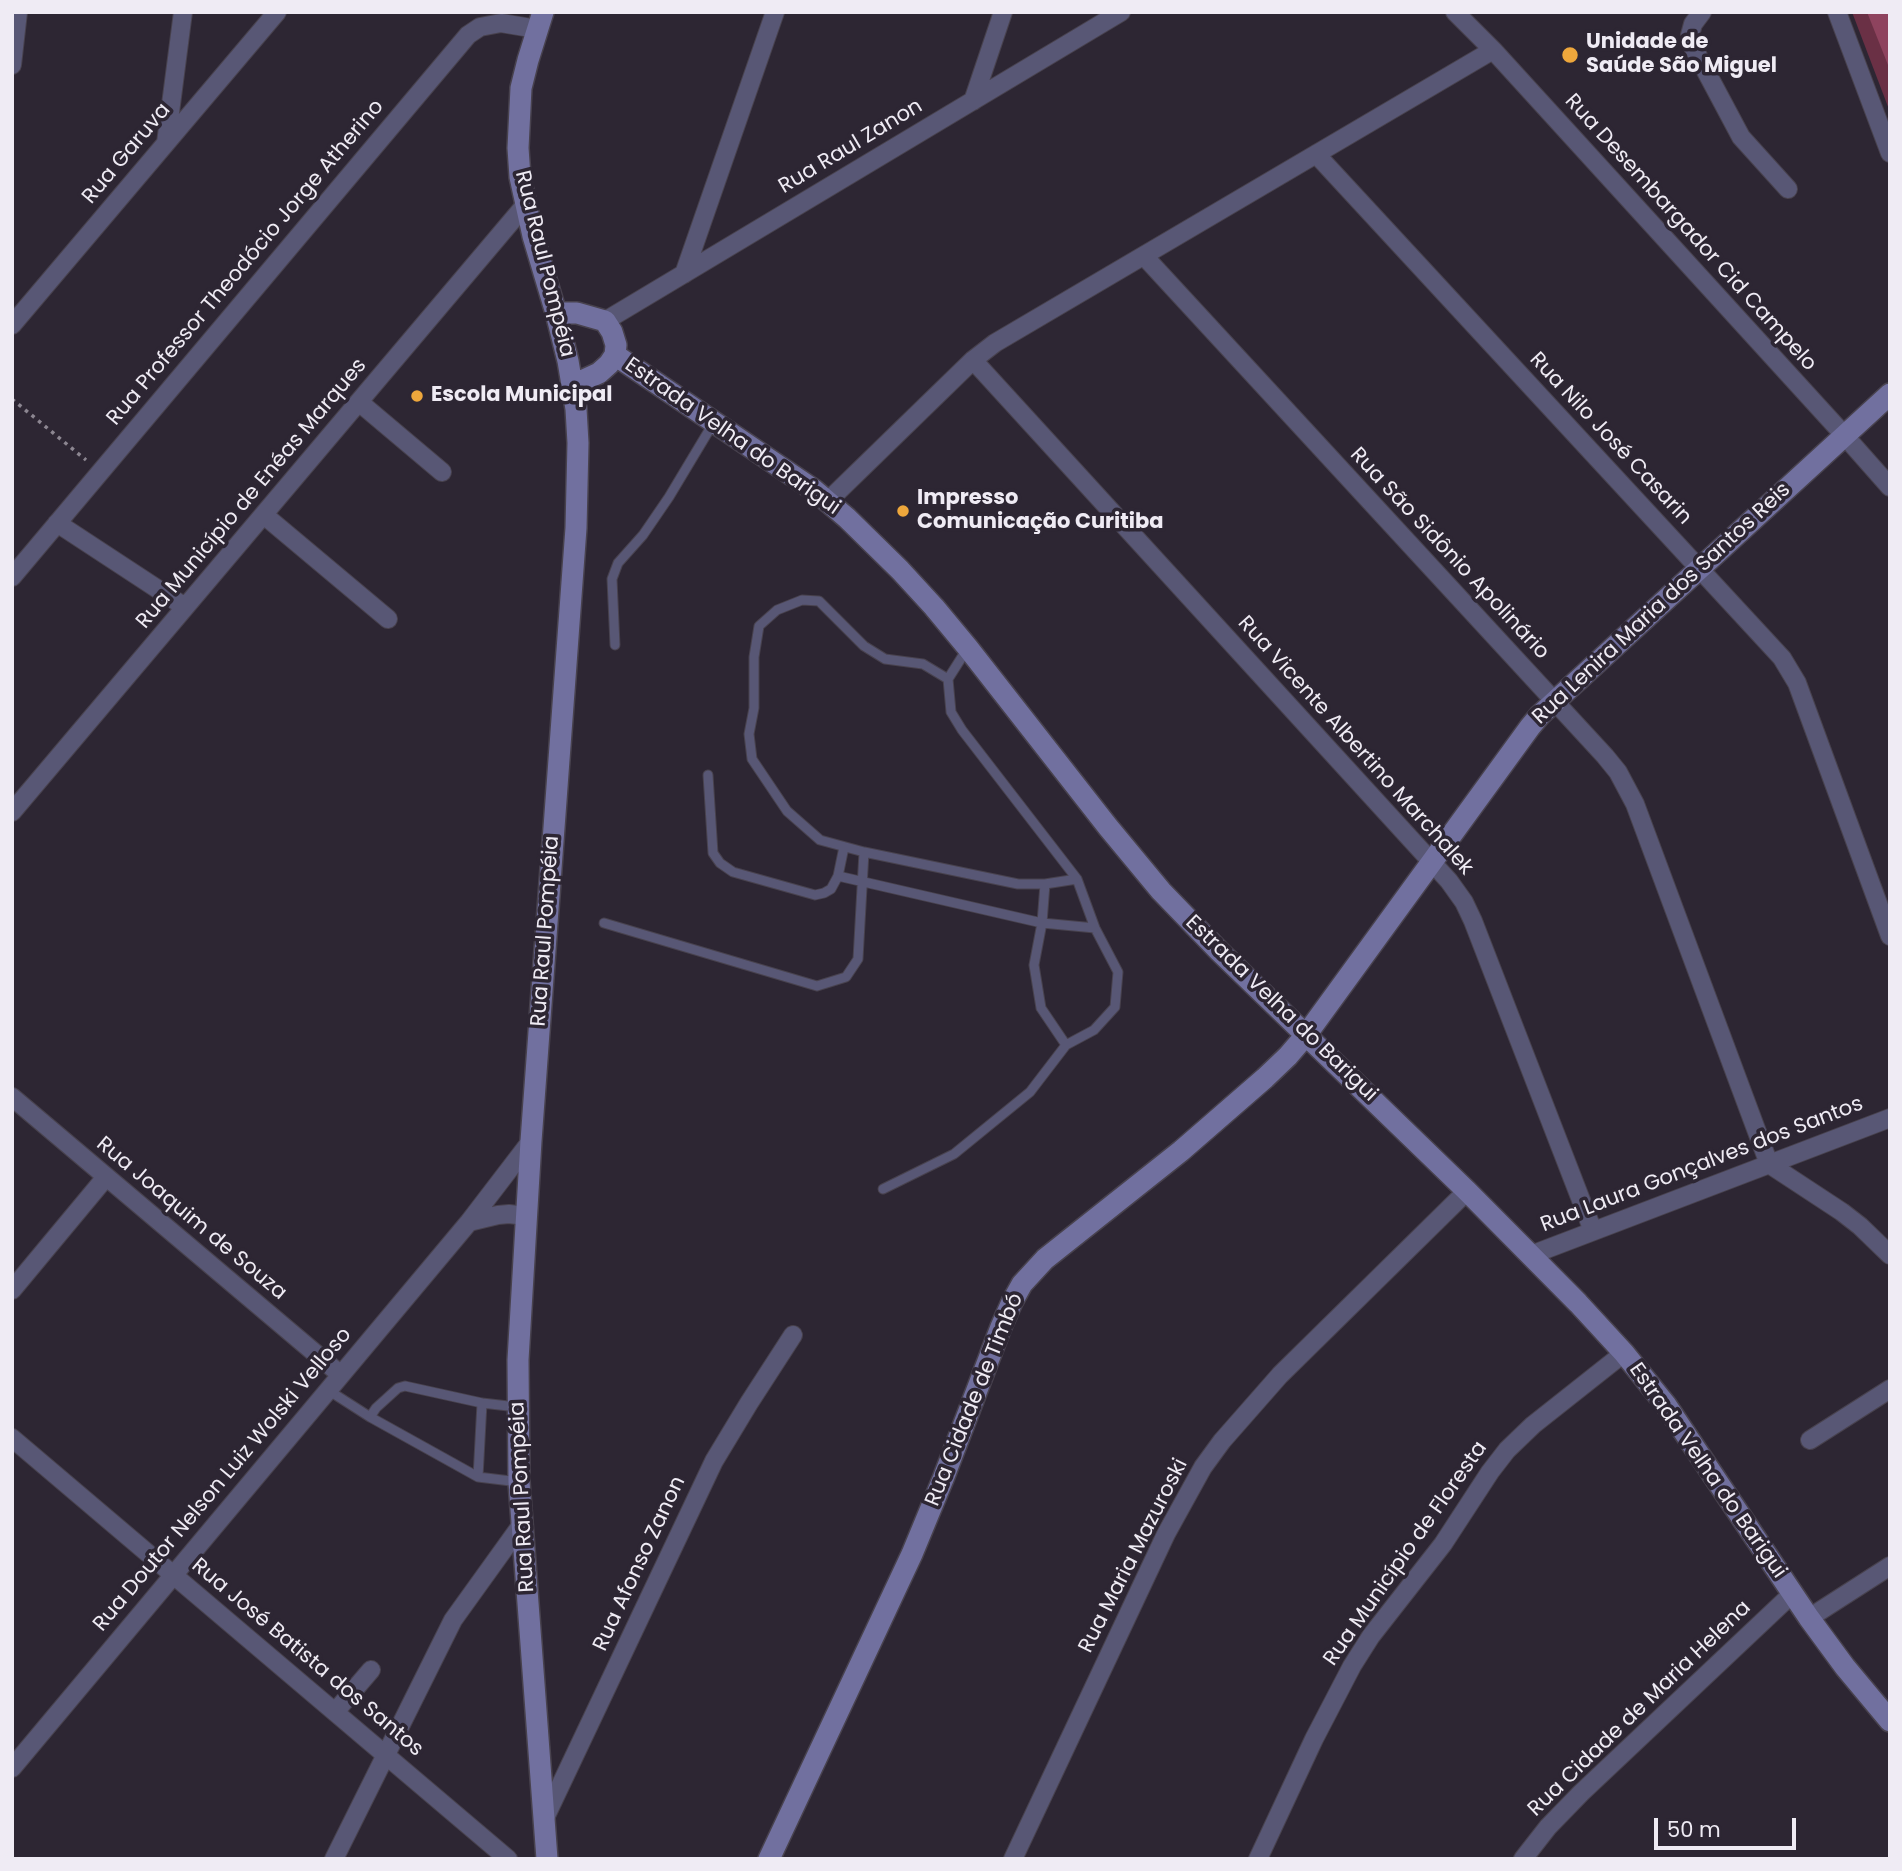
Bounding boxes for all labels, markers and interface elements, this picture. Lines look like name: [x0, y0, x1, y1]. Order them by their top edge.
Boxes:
place label: Unidade de Saúde São Miguel: [1586, 30, 1777, 80]
marker: Unidade de Saúde São Miguel: [1560, 45, 1580, 65]
street label: Rua Desembargador Cid Campelo: [1559, 89, 1821, 377]
street label: Rua Raul Zanon: [775, 94, 927, 200]
street label: Rua Professor Theodócio Jorge Atherino: [102, 95, 390, 431]
street label: Rua Garuva: [78, 98, 176, 210]
street label: Rua Raul Pompéia: [509, 168, 579, 360]
street label: Rua Nilo José Casarin: [1524, 348, 1696, 530]
street label: Estrada Velha do Barigui: [619, 353, 845, 521]
street label: Rua Município de Enéas Marques: [131, 354, 373, 634]
place label: Escola Municipal: [431, 383, 612, 409]
marker: Escola Municipal: [409, 388, 425, 404]
street label: Rua São Sidônio Apolinário: [1344, 443, 1554, 665]
street label: Rua Lenira Maria dos Santos Reis: [1528, 478, 1796, 730]
place label: Impresso Comunicação Curitiba: [917, 486, 1163, 536]
marker: Impresso Comunicação Curitiba: [895, 503, 911, 519]
street label: Rua Vicente Albertino Marchalek: [1232, 611, 1478, 881]
street label: Rua Raul Pompéia: [527, 835, 565, 1027]
street label: Estrada Velha do Barigui: [1180, 911, 1382, 1107]
street label: Rua Laura Gonçalves dos Santos: [1537, 1092, 1867, 1238]
street label: Rua Joaquim de Souza: [91, 1132, 291, 1306]
street label: Rua Cidade de Timbó: [921, 1290, 1029, 1510]
street label: Rua Doutor Nelson Luiz Wolski Velloso: [88, 1323, 358, 1637]
street label: Estrada Velha do Barigui: [1623, 1358, 1791, 1584]
street label: Rua Raul Pompéia: [505, 1401, 541, 1593]
street label: Rua Município de Floresta: [1319, 1437, 1493, 1671]
street label: Rua Maria Mazuroski: [1074, 1455, 1194, 1657]
street label: Rua Afonso Zanon: [588, 1473, 692, 1655]
street label: Rua José Batista dos Santos: [186, 1554, 428, 1762]
street label: Rua Cidade de Maria Helena: [1523, 1596, 1757, 1822]
scale bar: [1657, 1804, 1799, 1848]
text: 50 m: [1667, 1815, 1721, 1844]

